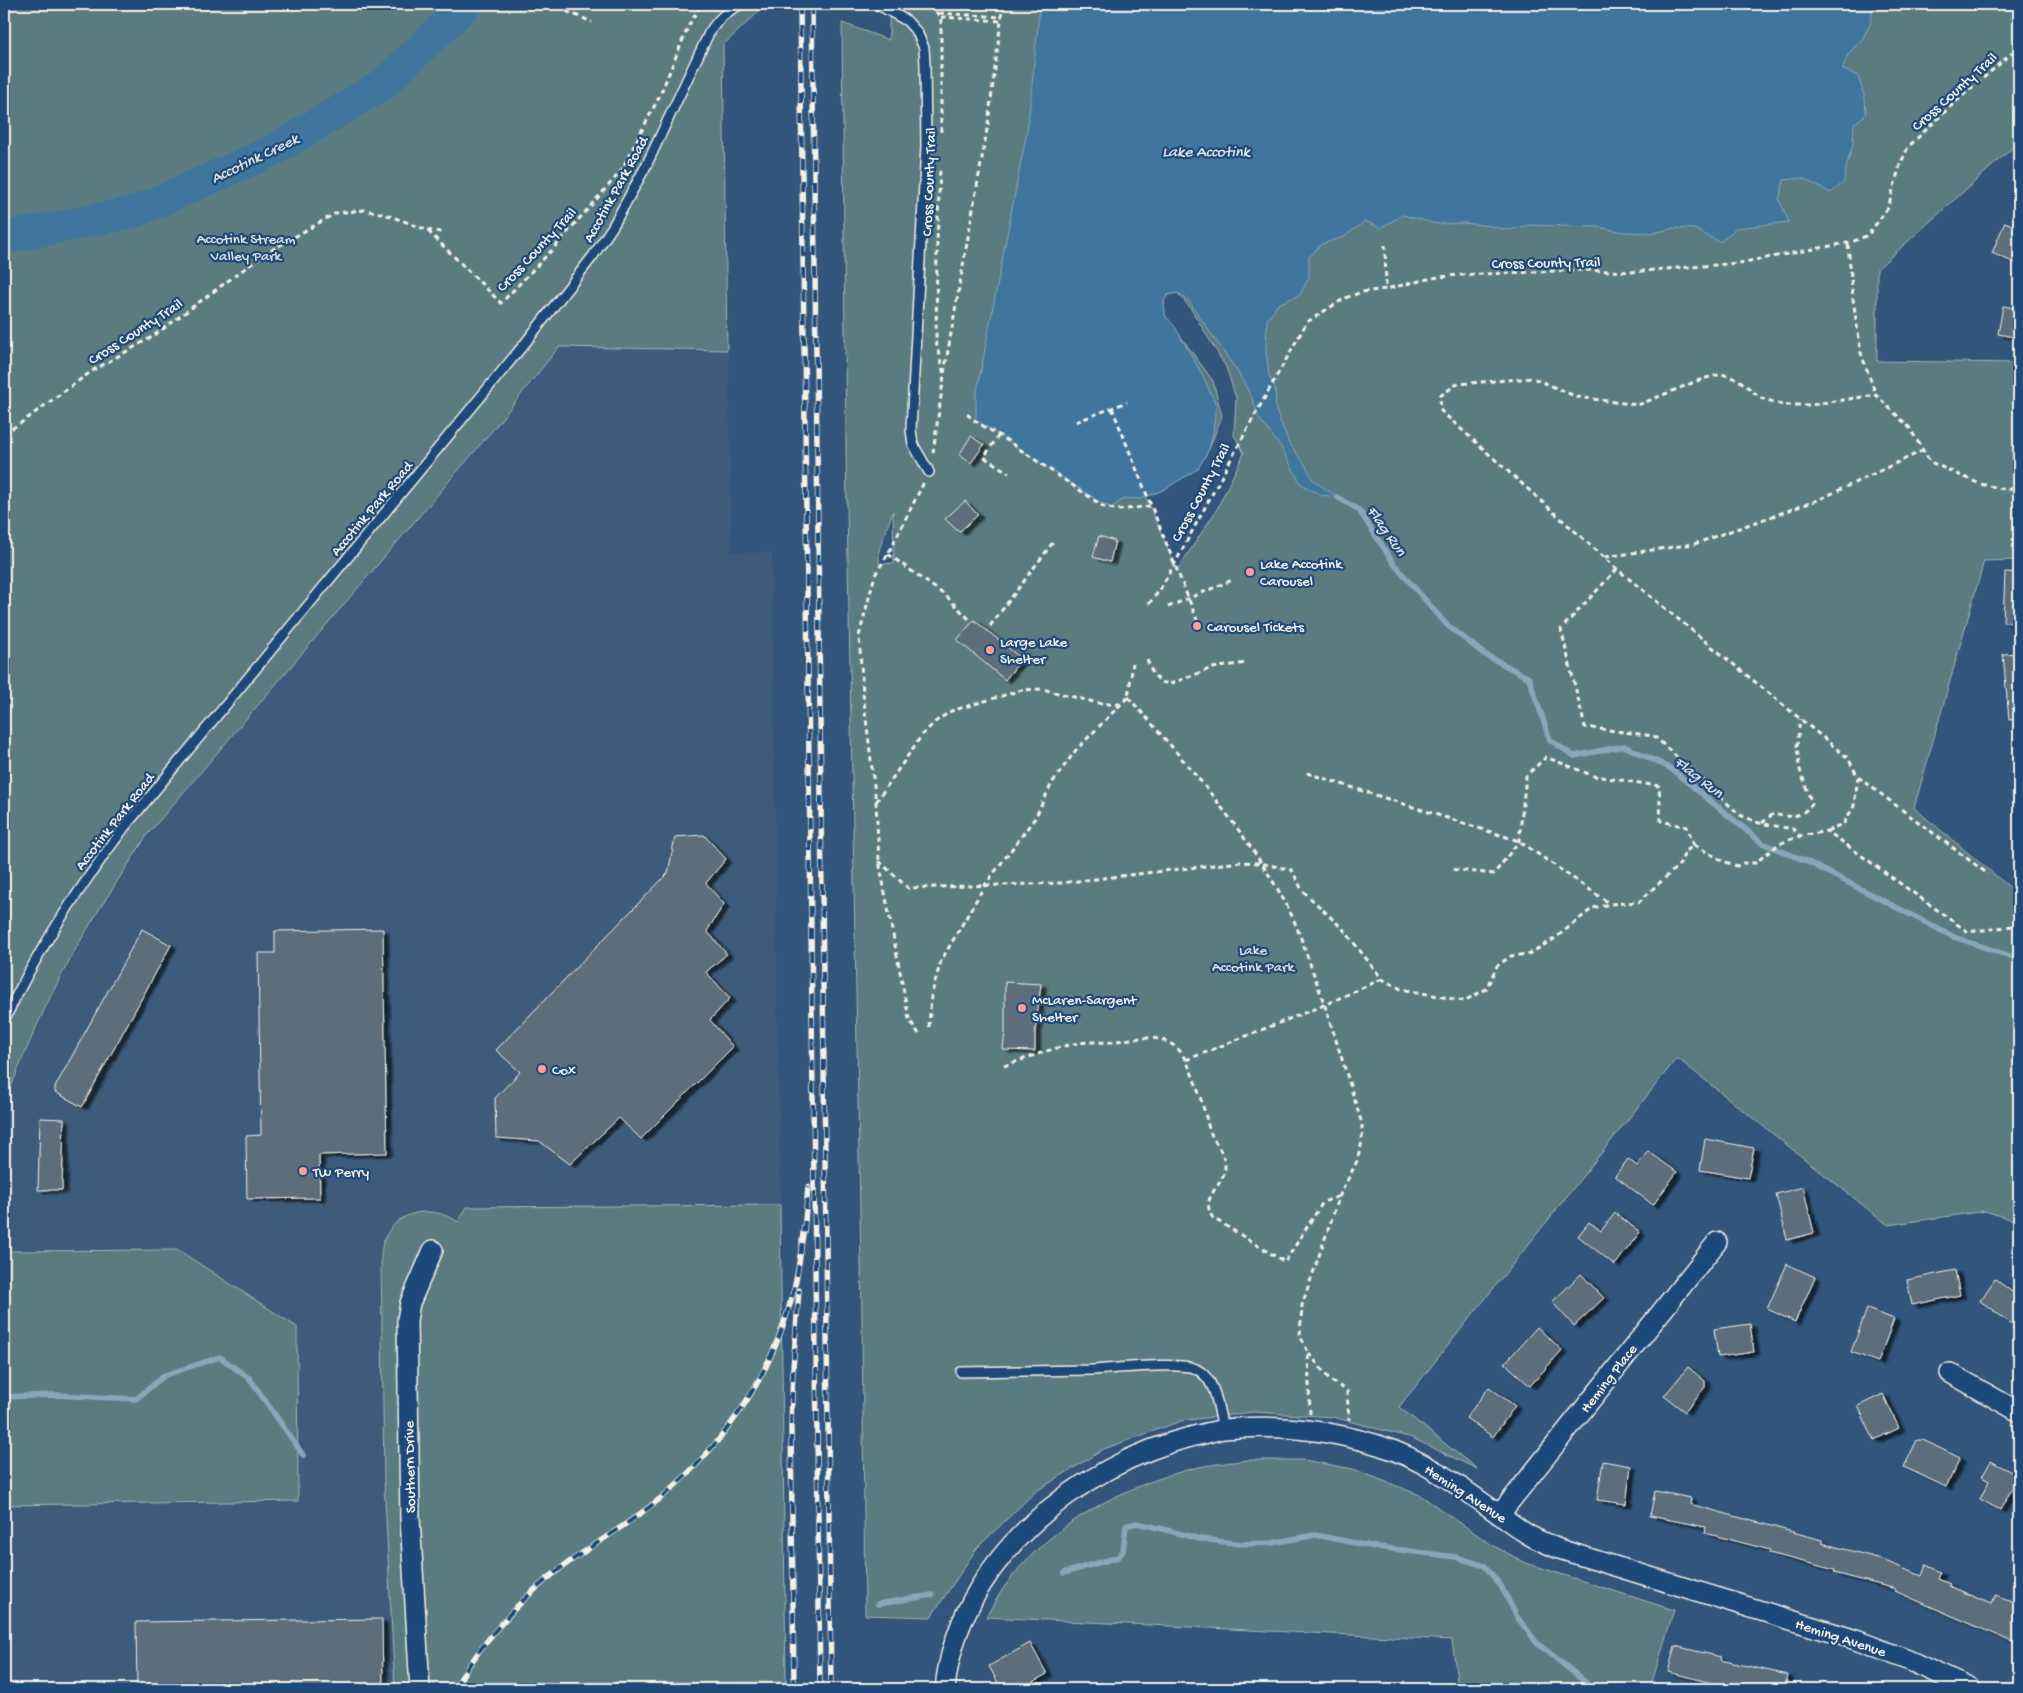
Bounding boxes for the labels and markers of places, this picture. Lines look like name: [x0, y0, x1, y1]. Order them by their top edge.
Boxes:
place label: Lake Accotink Carousel: [1260, 556, 1343, 591]
marker: Lake Accotink Carousel: [1244, 566, 1256, 578]
place label: Carousel Tickets: [1207, 619, 1304, 637]
marker: Carousel Tickets: [1191, 620, 1203, 632]
place label: Large Lake Shelter: [1000, 634, 1067, 669]
marker: Large Lake Shelter: [984, 644, 996, 656]
place label: McLaren-Sargent Shelter: [1032, 992, 1138, 1027]
marker: McLaren-Sargent Shelter: [1016, 1002, 1028, 1014]
place label: Cox: [552, 1062, 576, 1080]
marker: Cox: [536, 1063, 548, 1075]
place label: TW Perry: [312, 1164, 370, 1182]
marker: TW Perry: [297, 1165, 309, 1177]

